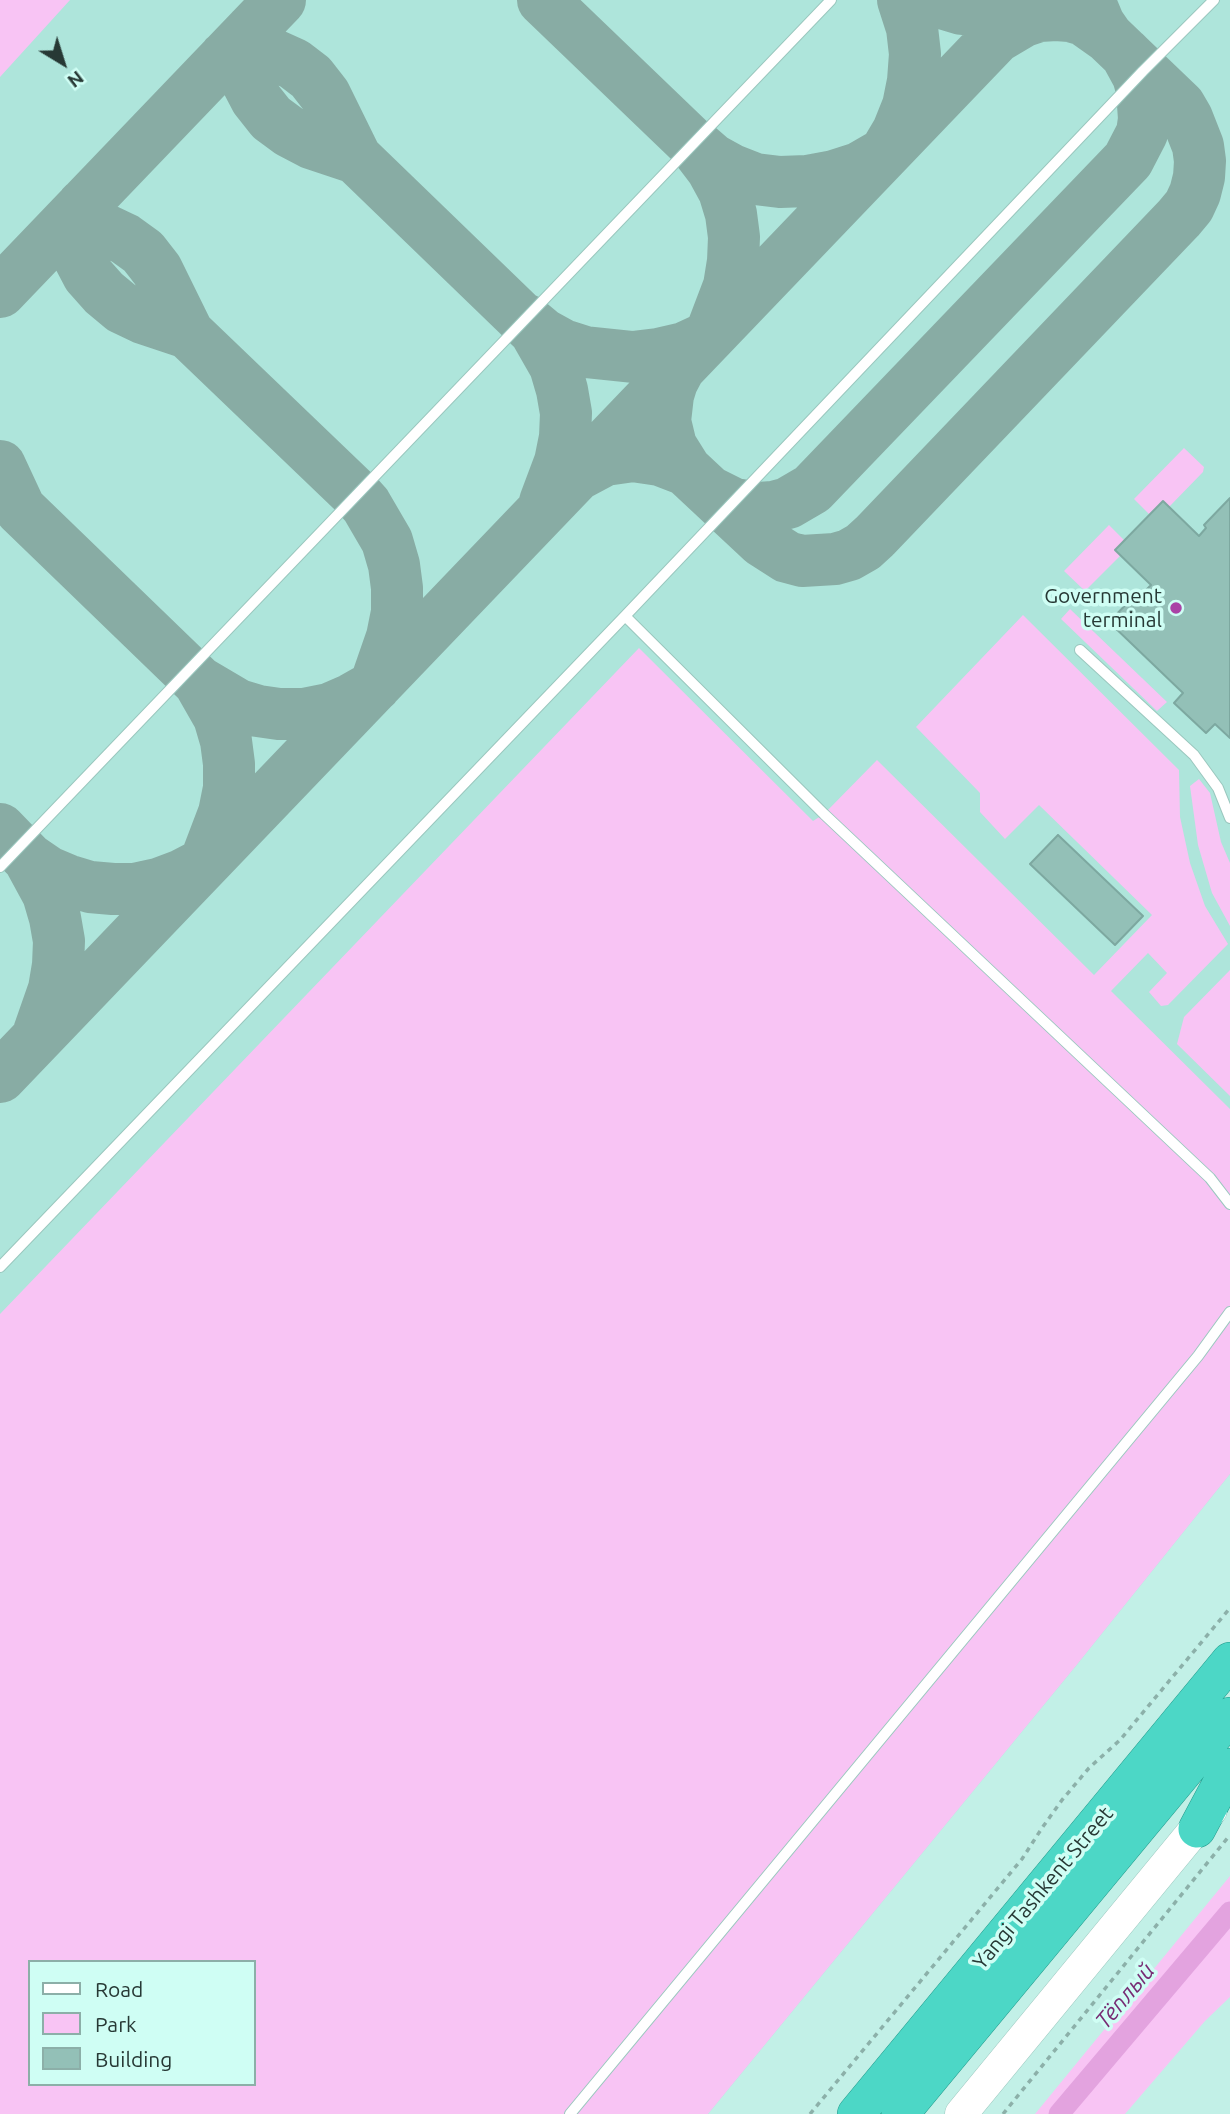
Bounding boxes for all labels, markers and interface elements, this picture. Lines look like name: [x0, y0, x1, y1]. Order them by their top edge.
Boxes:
north arrow: [28, 28, 98, 98]
text: N: [64, 67, 88, 93]
place label: Government terminal: [1044, 583, 1162, 633]
marker: Government terminal: [1168, 600, 1184, 616]
street label: Yangi Tashkent Street: [968, 1802, 1118, 1974]
water label: Тёплый: [1090, 1958, 1160, 2034]
legend: [28, 1960, 256, 2086]
text: Road: [95, 1977, 143, 2001]
text: Park: [95, 2012, 137, 2036]
text: Building: [95, 2047, 172, 2071]

